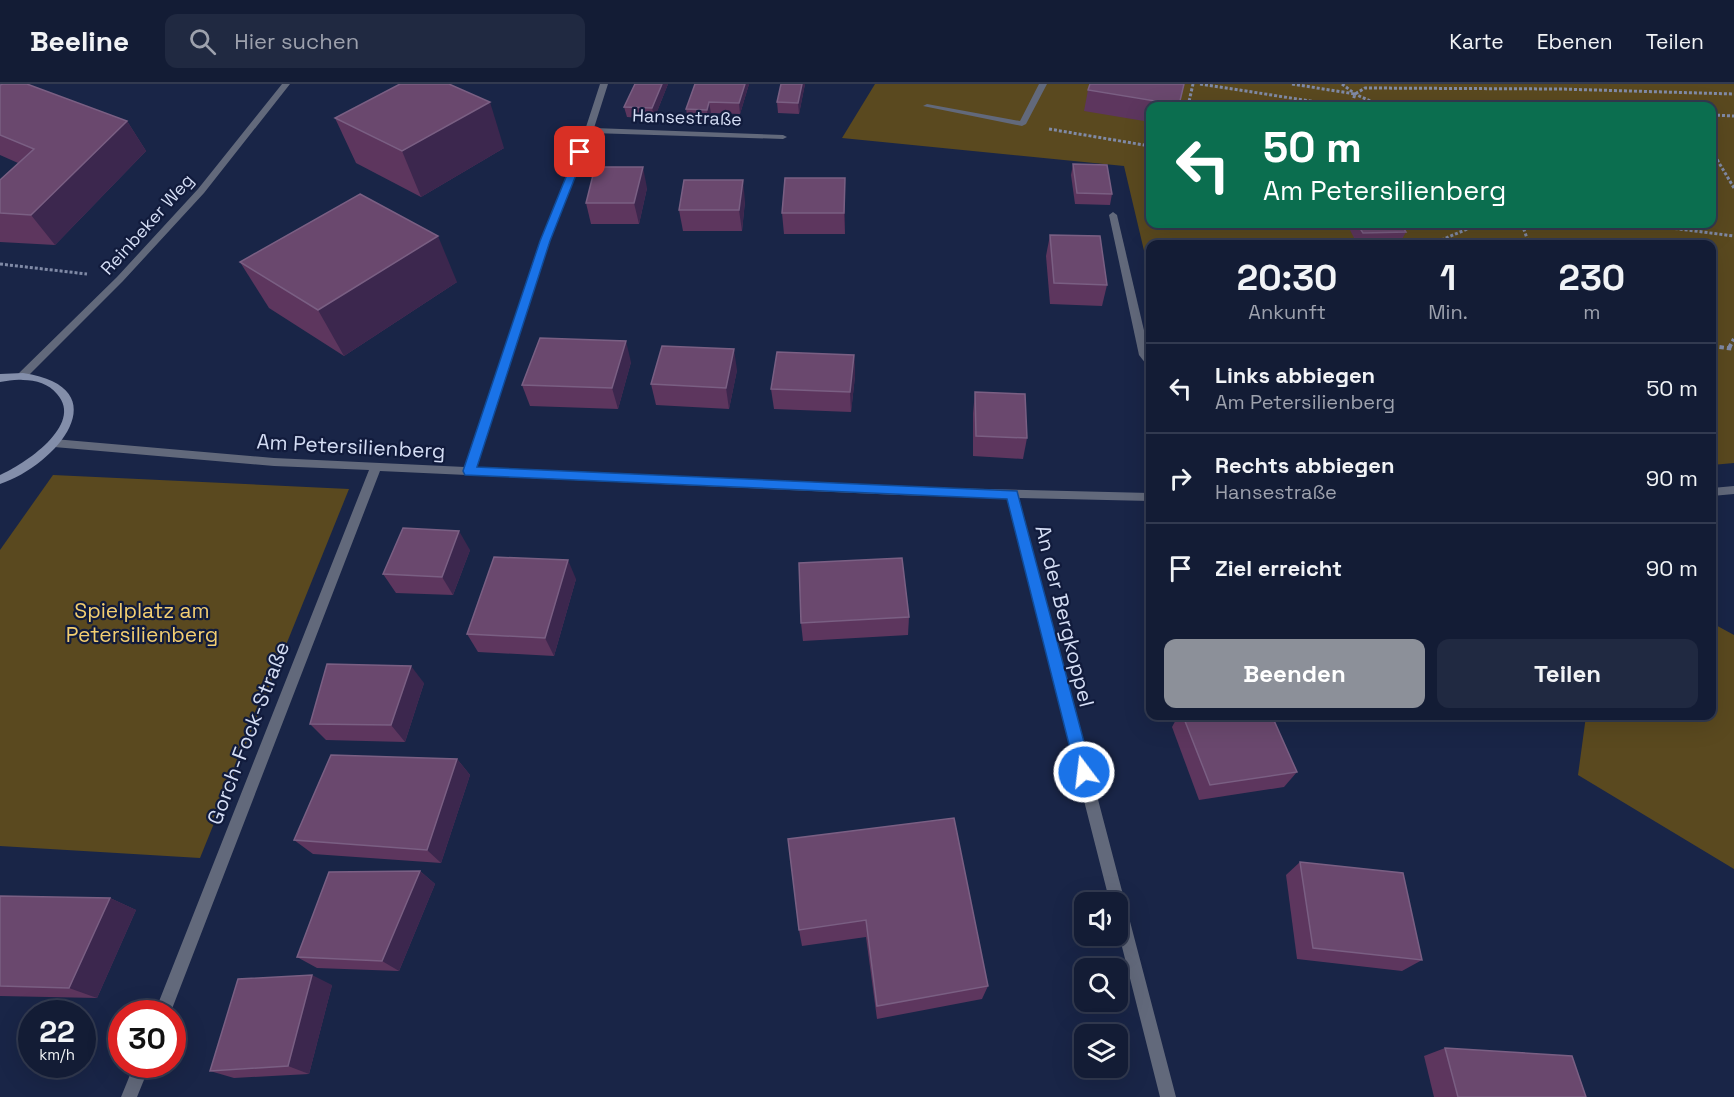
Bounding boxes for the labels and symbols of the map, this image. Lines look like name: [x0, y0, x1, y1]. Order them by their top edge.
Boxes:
street label: Hansestraße: [632, 104, 742, 130]
pin: [554, 126, 605, 177]
street label: Reinbeker Weg: [95, 169, 199, 279]
street label: Am Petersilienberg: [256, 428, 446, 464]
street label: An der Bergkoppel: [1029, 522, 1101, 710]
park label: Spielplatz am Petersilienberg: [66, 597, 218, 648]
street label: Gorch-Fock-Straße: [201, 638, 295, 828]
position arrow: [1052, 740, 1116, 804]
speed limit sign: 30: [108, 1000, 186, 1078]

